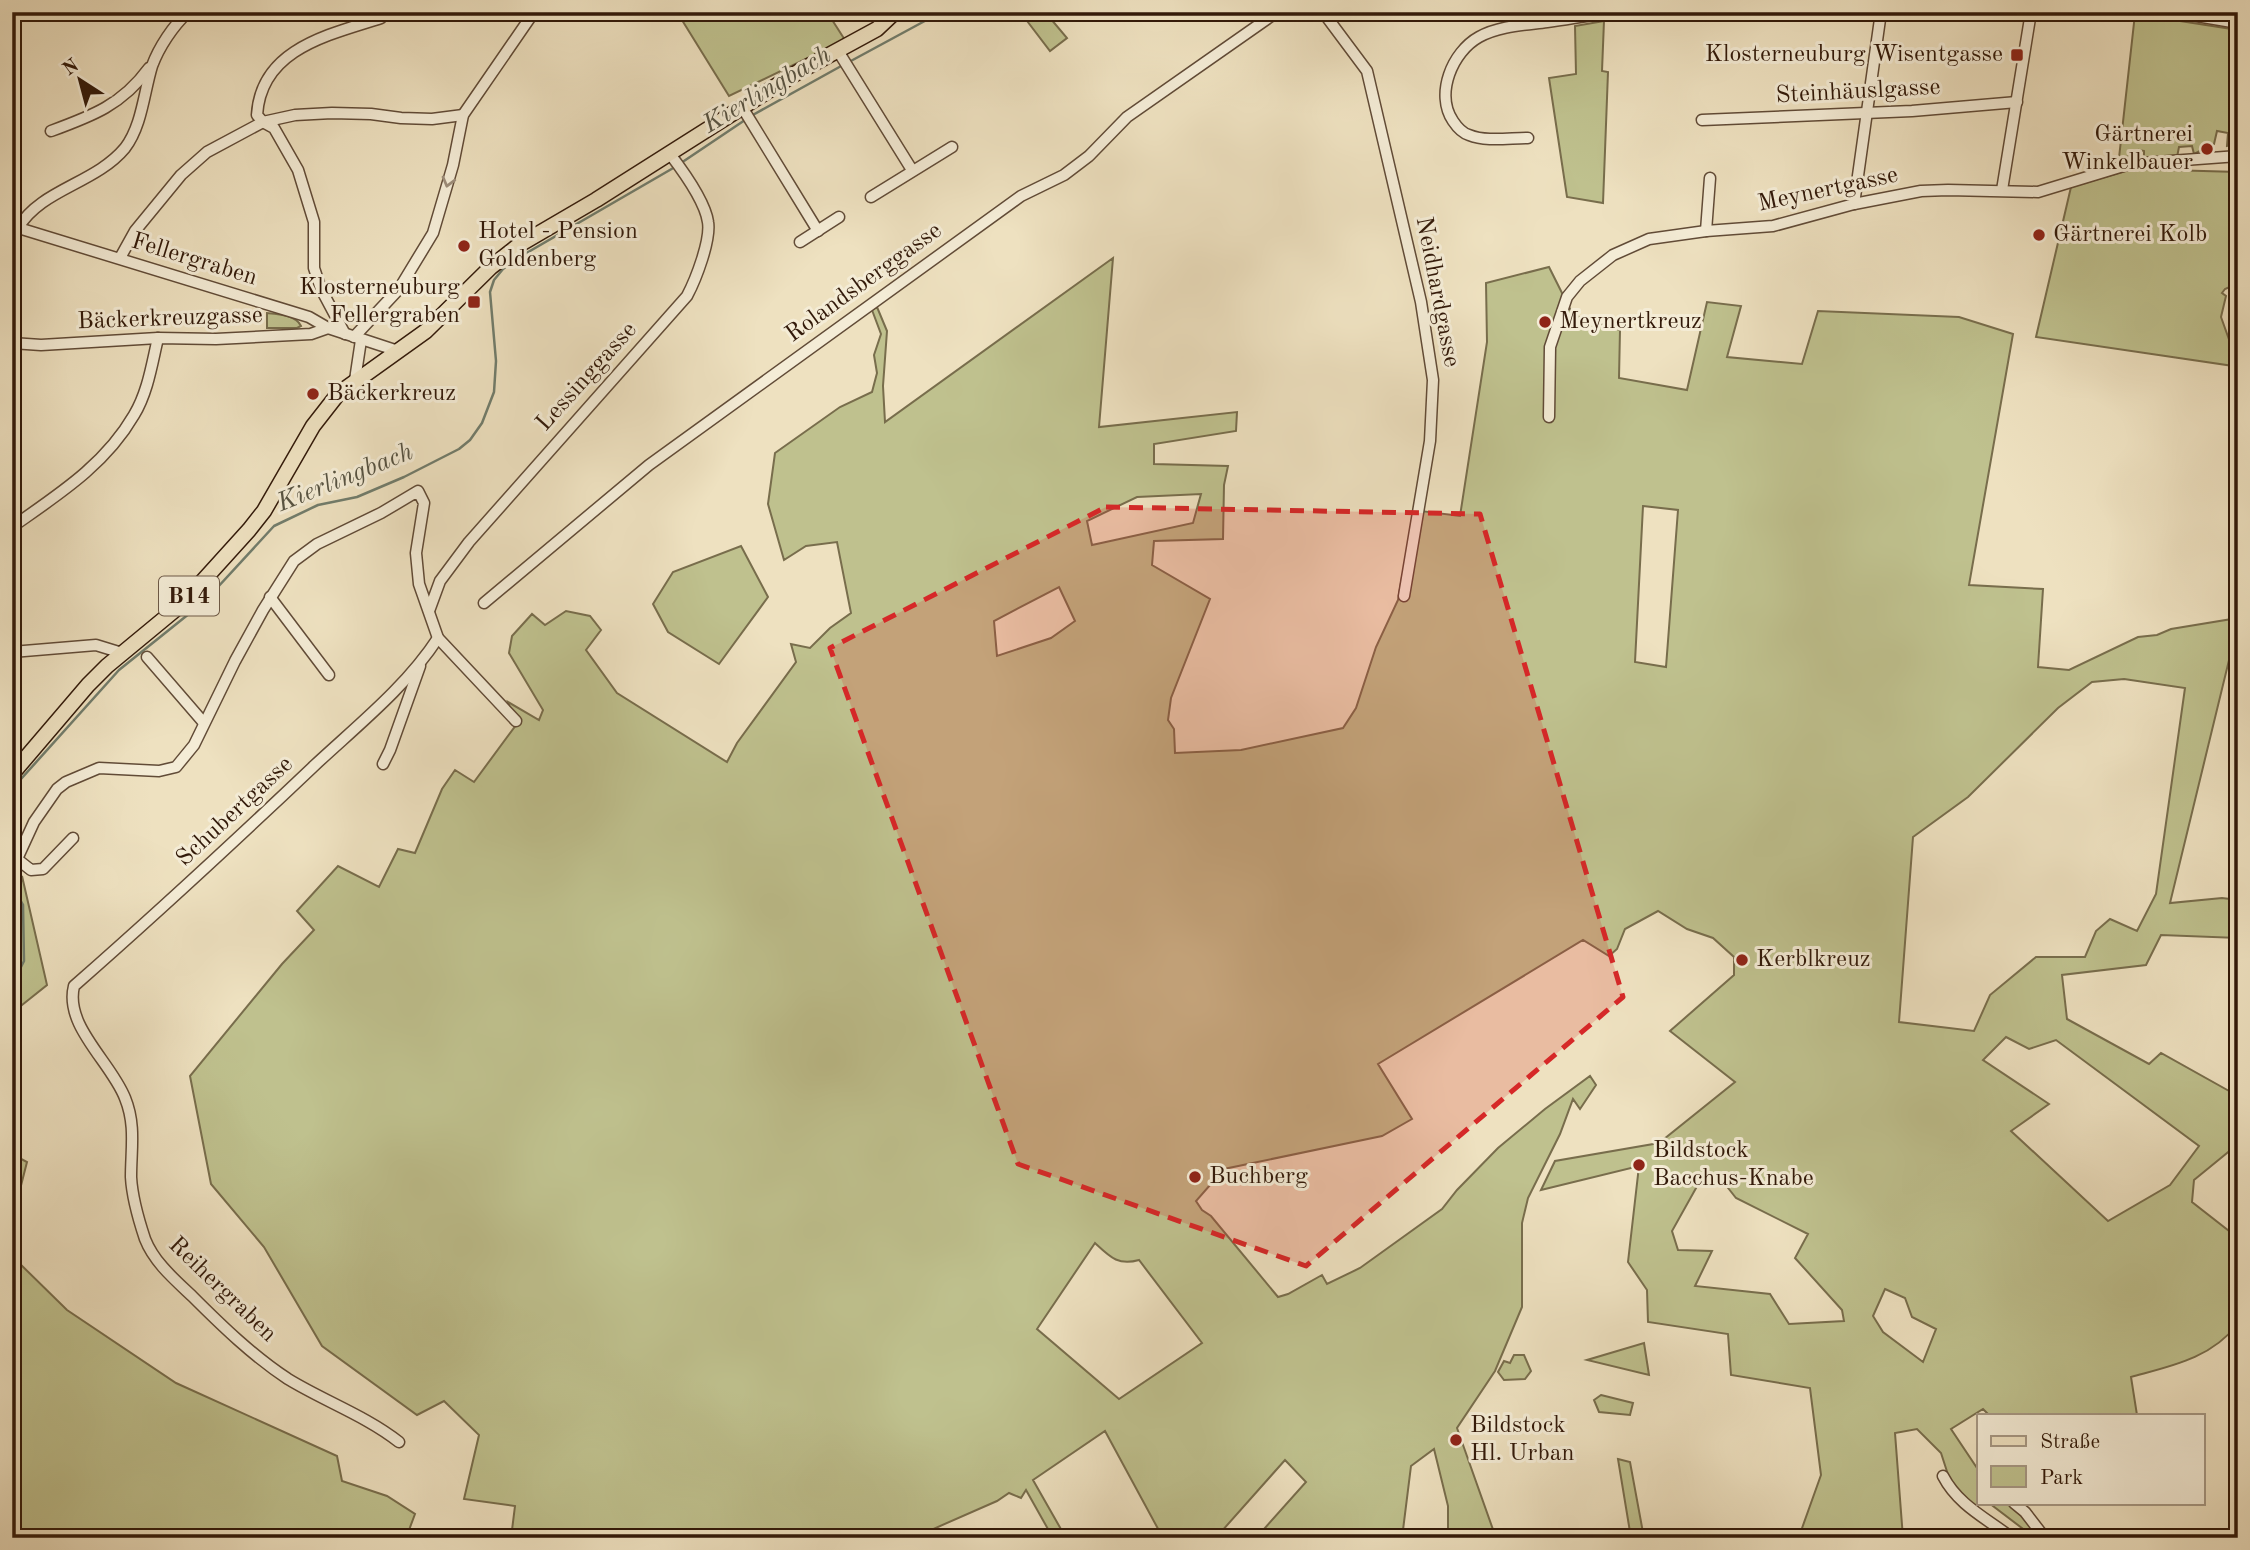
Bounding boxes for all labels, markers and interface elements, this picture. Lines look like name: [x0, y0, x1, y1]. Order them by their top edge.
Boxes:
water label: Kierlingbach: [698, 42, 836, 139]
place label: Klosterneuburg Wisentgasse: [1705, 43, 2003, 67]
north arrow: [46, 46, 116, 116]
marker: Klosterneuburg Wisentgasse: [2009, 47, 2025, 63]
text: N: [60, 56, 83, 80]
street label: Steinhäuslgasse: [1775, 76, 1941, 108]
place label: Gärtnerei Winkelbauer: [2061, 123, 2193, 175]
marker: Gärtnerei Winkelbauer: [2199, 141, 2215, 157]
street label: Meynertgasse: [1756, 163, 1900, 217]
one-way arrow: [442, 176, 456, 188]
street label: Neidhardgasse: [1411, 215, 1463, 369]
street label: Rolandsberggasse: [782, 219, 946, 347]
place label: Hotel - Pension Goldenberg: [478, 220, 638, 272]
place label: Gärtnerei Kolb: [2053, 223, 2207, 247]
marker: Gärtnerei Kolb: [2031, 227, 2047, 243]
street label: Fellergraben: [128, 229, 260, 291]
marker: Hotel - Pension Goldenberg: [456, 238, 472, 254]
place label: Klosterneuburg Fellergraben: [299, 276, 460, 328]
marker: Klosterneuburg Fellergraben: [466, 294, 482, 310]
street label: Bäckerkreuzgasse: [77, 304, 263, 334]
place label: Meynertkreuz: [1559, 310, 1702, 334]
marker: Meynertkreuz: [1537, 314, 1553, 330]
street label: Lessinggasse: [532, 318, 642, 436]
place label: Bäckerkreuz: [327, 382, 456, 406]
marker: Bäckerkreuz: [305, 386, 321, 402]
water label: Kierlingbach: [272, 439, 417, 517]
road number: B14: [159, 576, 219, 616]
street label: Schubertgasse: [172, 752, 298, 872]
place label: Kerblkreuz: [1756, 948, 1871, 972]
marker: Kerblkreuz: [1734, 952, 1750, 968]
place label: Bildstock Bacchus-Knabe: [1653, 1139, 1814, 1191]
marker: Bildstock Bacchus-Knabe: [1631, 1157, 1647, 1173]
place label: Buchberg: [1209, 1165, 1308, 1189]
marker: Buchberg: [1187, 1169, 1203, 1185]
street label: Reihergraben: [163, 1233, 281, 1347]
place label: Bildstock Hl. Urban: [1470, 1414, 1575, 1466]
legend: [1977, 1414, 2204, 1504]
marker: Bildstock Hl. Urban: [1448, 1432, 1464, 1448]
text: Straße: [2040, 1432, 2100, 1453]
text: Park: [2040, 1468, 2083, 1489]

